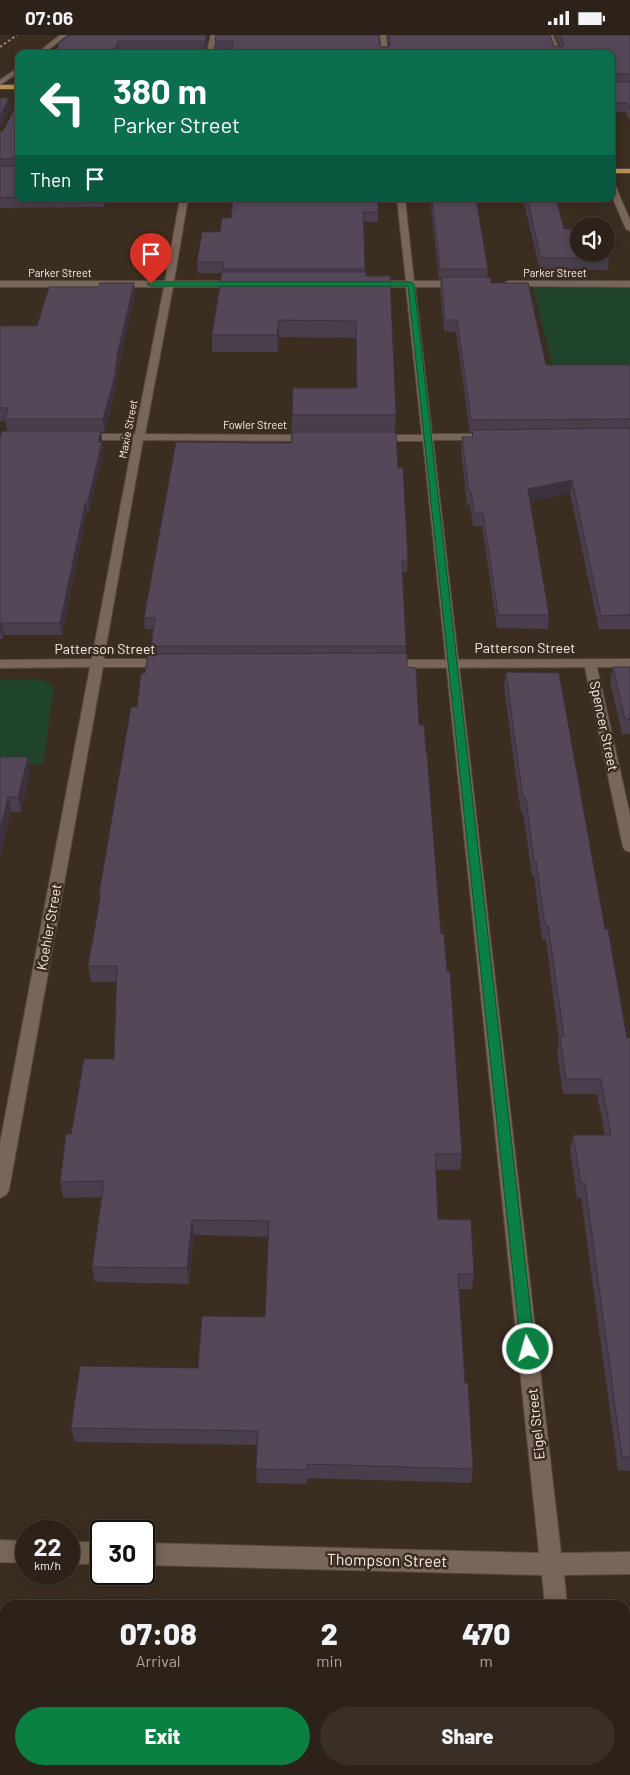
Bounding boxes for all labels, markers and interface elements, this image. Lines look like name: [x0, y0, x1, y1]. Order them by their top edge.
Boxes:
text: 07:06: [25, 6, 73, 29]
text: 380 m: [113, 69, 207, 111]
icon: left: [30, 70, 95, 135]
text: Parker Street: [113, 111, 240, 137]
icon: arrive: [81, 165, 109, 193]
text: Then: [30, 168, 71, 191]
map controls: [570, 217, 615, 262]
button: sound: [570, 217, 615, 262]
pin: [130, 233, 172, 284]
icon: arrive: [137, 240, 165, 268]
street label: Parker Street: [28, 266, 92, 279]
street label: Parker Street: [523, 266, 587, 279]
street label: Maxie Street: [115, 398, 140, 459]
street label: Fowler Street: [223, 418, 287, 431]
street label: Patterson Street: [475, 639, 575, 656]
street label: Patterson Street: [55, 640, 155, 657]
street label: Spencer Street: [587, 679, 622, 772]
street label: Koehler Street: [33, 882, 64, 972]
position arrow: [501, 1322, 553, 1374]
street label: Eigel Street: [523, 1388, 548, 1460]
speed limit sign: 30: [90, 1520, 155, 1585]
text: 22: [33, 1531, 62, 1561]
street label: Thompson Street: [327, 1549, 447, 1570]
text: km/h: [34, 1558, 61, 1572]
text: 07:08: [120, 1615, 197, 1651]
text: 2: [321, 1615, 338, 1651]
text: 470: [462, 1615, 510, 1651]
text: Arrival: [136, 1651, 181, 1670]
text: min: [316, 1651, 342, 1670]
text: m: [480, 1651, 493, 1670]
button: Exit: [15, 1707, 310, 1765]
button: Share: [320, 1707, 615, 1765]

